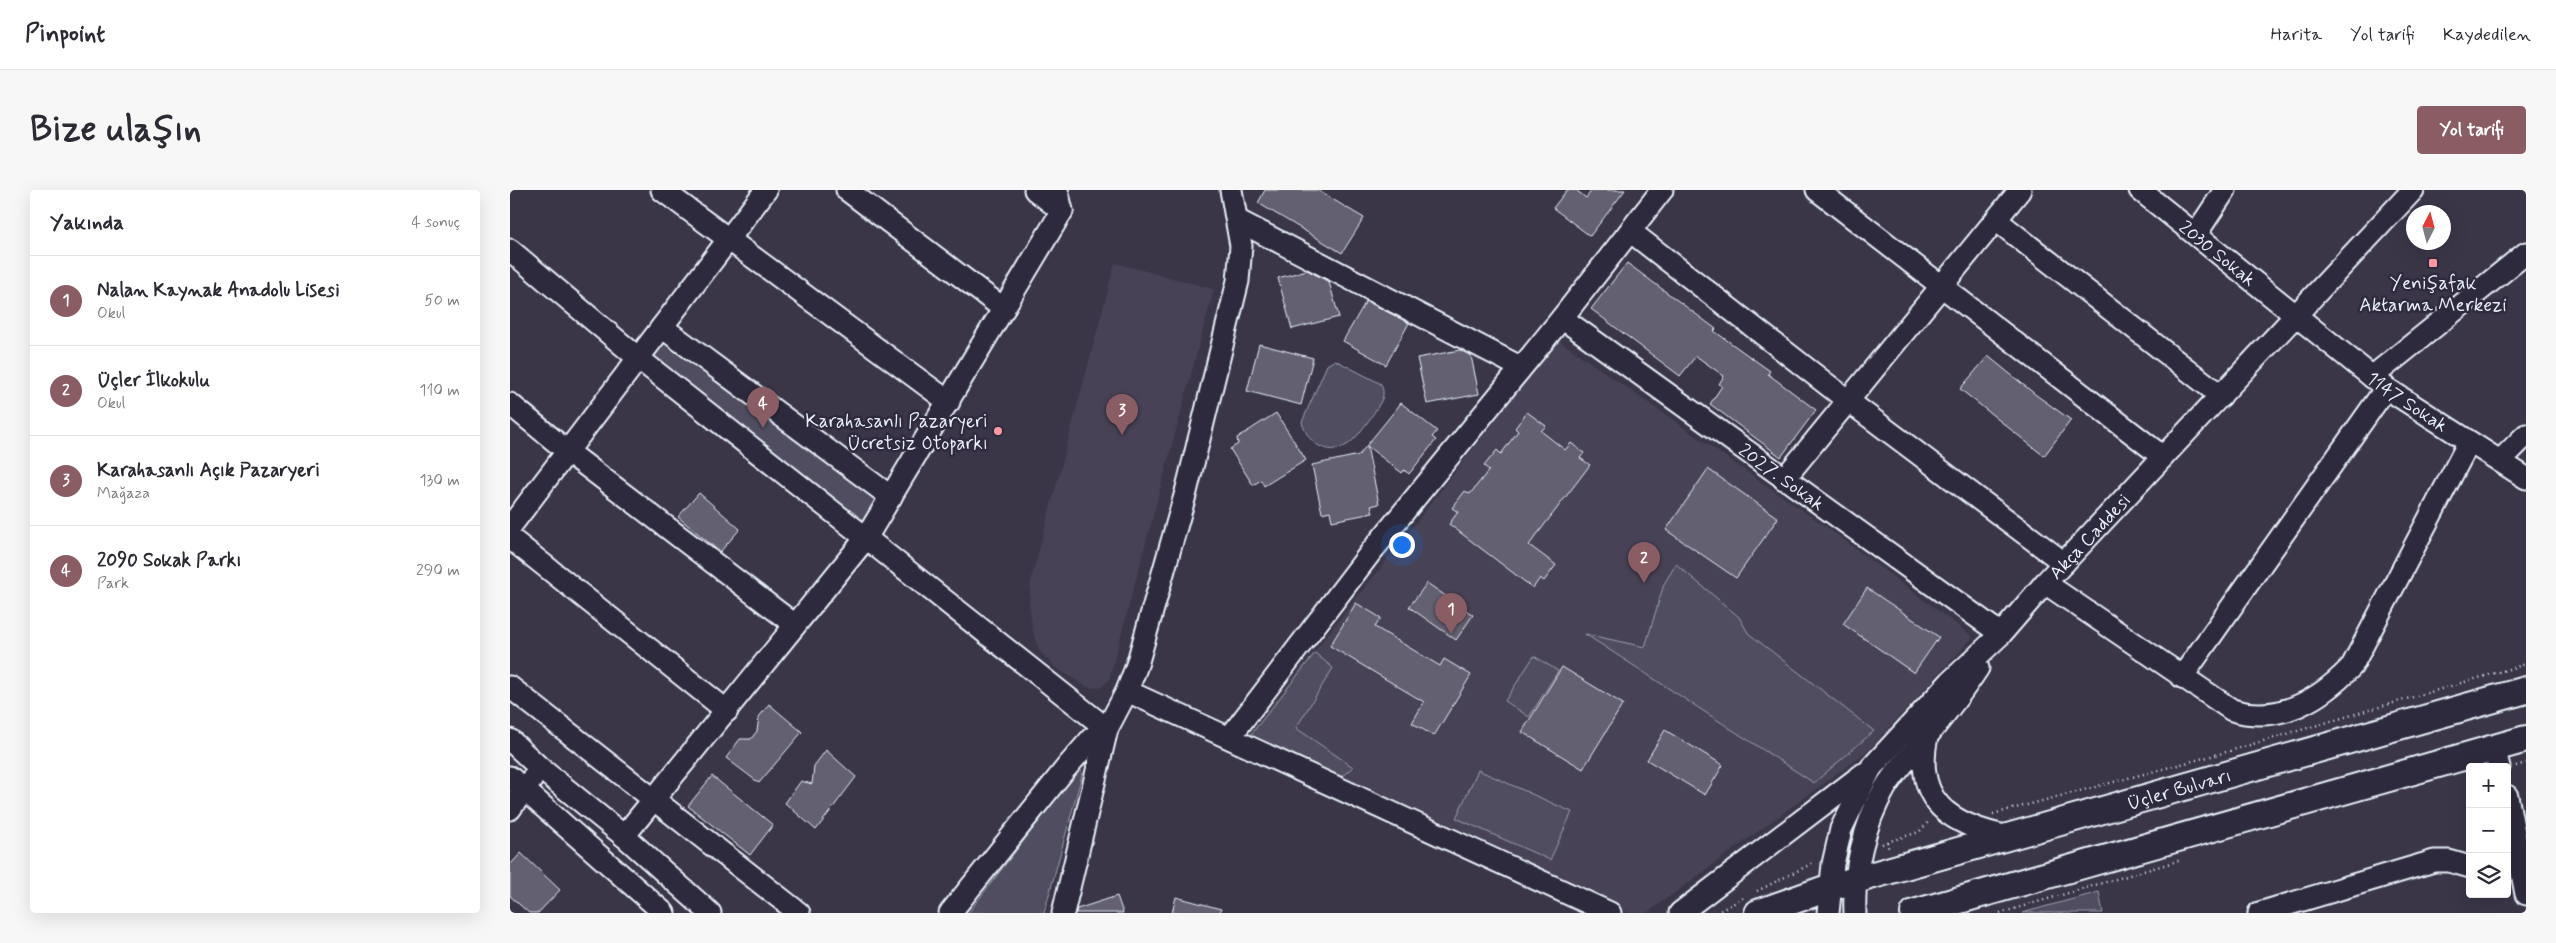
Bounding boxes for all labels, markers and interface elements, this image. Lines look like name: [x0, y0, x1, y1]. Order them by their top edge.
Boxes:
text: Pinpoint: [25, 19, 105, 50]
text: Harita: [2271, 23, 2322, 47]
text: Yol tarifi: [2350, 23, 2415, 47]
text: Kaydedilen: [2443, 23, 2531, 47]
button: Yol tarifi: [2417, 106, 2526, 154]
text: Bize ulaşın: [30, 107, 201, 153]
north arrow: [2406, 205, 2451, 250]
text: Yakında: [50, 209, 124, 237]
text: 4 sonuç: [411, 212, 460, 233]
street label: 2030 Sokak: [2173, 215, 2261, 292]
marker: Yenişafak Aktarma Merkezi: [2427, 257, 2439, 269]
place label: Yenişafak Aktarma Merkezi: [2359, 271, 2507, 318]
text: Nalan Kaynak Anadolu Lisesi: [97, 278, 340, 303]
text: 1: [62, 290, 70, 311]
text: 50 m: [424, 290, 460, 311]
text: Okul: [97, 303, 125, 324]
street label: 1147 Sokak: [2361, 366, 2452, 438]
text: Üçler İlkokulu: [97, 368, 210, 393]
text: 2: [62, 380, 70, 401]
text: 110 m: [419, 380, 460, 401]
pin: 4: [747, 387, 779, 428]
text: Okul: [97, 393, 125, 414]
pin: 3: [1106, 394, 1138, 435]
place label: Karahasanlı Pazaryeri Ücretsiz Otoparkı: [805, 409, 988, 456]
marker: Karahasanlı Pazaryeri Ücretsiz Otoparkı: [992, 425, 1004, 437]
street label: 2027. Sokak: [1733, 438, 1829, 517]
text: Karahasanlı Açık Pazaryeri: [97, 458, 320, 483]
text: 3: [62, 470, 70, 491]
text: 130 m: [419, 470, 460, 491]
text: Mağaza: [97, 483, 150, 504]
street label: Akça Caddesi: [2044, 488, 2137, 585]
your location: [1389, 532, 1415, 558]
pin: 2: [1628, 542, 1660, 583]
text: 2090 Sokak Parkı: [97, 548, 241, 573]
text: 4: [61, 560, 71, 581]
text: 290 m: [416, 560, 460, 581]
text: Park: [97, 573, 129, 594]
pin: 1: [1435, 593, 1467, 634]
street label: Üçler Bulvarı: [2124, 763, 2234, 817]
map controls: [2466, 763, 2511, 898]
button: +: [2466, 763, 2511, 808]
button: −: [2466, 808, 2511, 853]
button: layers: [2466, 853, 2511, 898]

